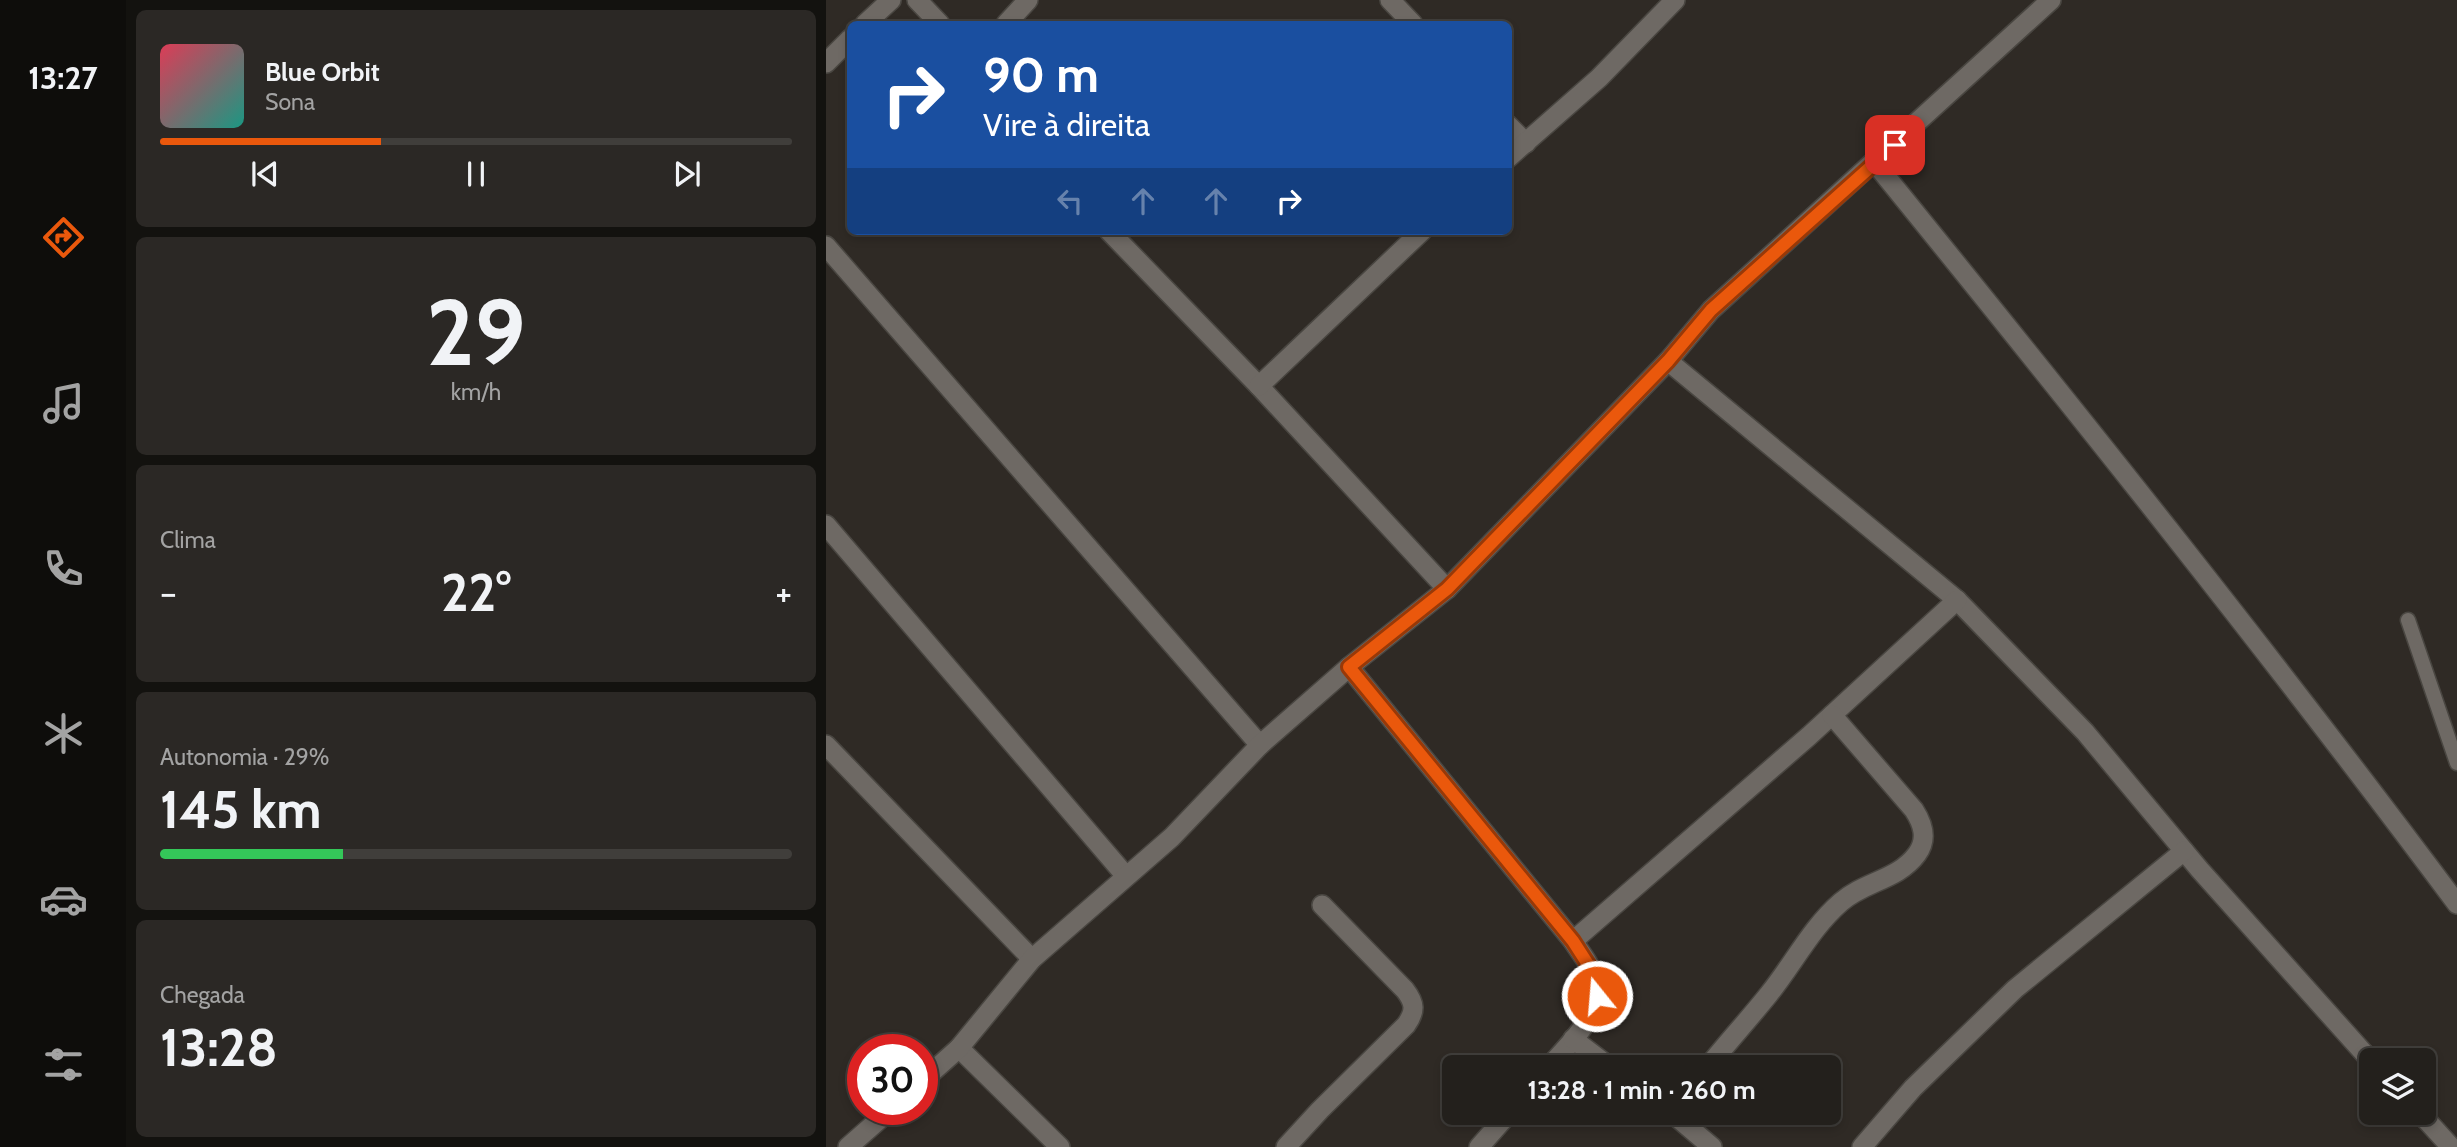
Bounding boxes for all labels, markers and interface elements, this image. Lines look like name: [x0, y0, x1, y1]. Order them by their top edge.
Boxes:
text: 90 m: [983, 45, 1099, 104]
icon: right: [868, 49, 959, 140]
text: Blue Orbit: [265, 56, 380, 88]
text: 13:27: [28, 58, 98, 97]
text: Sona: [265, 88, 315, 116]
text: Vire à direita: [983, 105, 1150, 144]
pin: [1865, 115, 1925, 175]
icon: arrive: [1876, 126, 1914, 164]
icon: previous: [246, 155, 284, 193]
icon: pause: [457, 155, 495, 193]
icon: next: [668, 155, 706, 193]
icon: left: [1051, 182, 1089, 220]
icon: ahead: [1124, 182, 1162, 220]
icon: ahead: [1197, 182, 1235, 220]
icon: right: [1270, 182, 1308, 220]
icon: directions: [39, 213, 88, 262]
text: 29: [426, 277, 526, 388]
text: km/h: [451, 378, 501, 406]
icon: music: [39, 379, 88, 428]
text: Clima: [160, 526, 216, 554]
icon: phone: [39, 544, 88, 593]
text: 22°: [441, 561, 511, 624]
text: −: [160, 569, 177, 616]
text: +: [775, 569, 792, 616]
icon: climate: [39, 709, 88, 758]
text: Autonomia · 29%: [160, 743, 329, 771]
text: 145 km: [160, 778, 322, 841]
icon: car: [39, 875, 88, 924]
position arrow: [1560, 959, 1634, 1033]
text: Chegada: [160, 981, 245, 1009]
text: 13:28: [160, 1016, 278, 1079]
speed limit sign: 30: [847, 1034, 938, 1125]
icon: filters: [39, 1040, 88, 1089]
map controls: [2359, 1048, 2436, 1125]
button: layers: [2359, 1048, 2436, 1125]
text: 13:28 · 1 min · 260 m: [1527, 1074, 1756, 1106]

